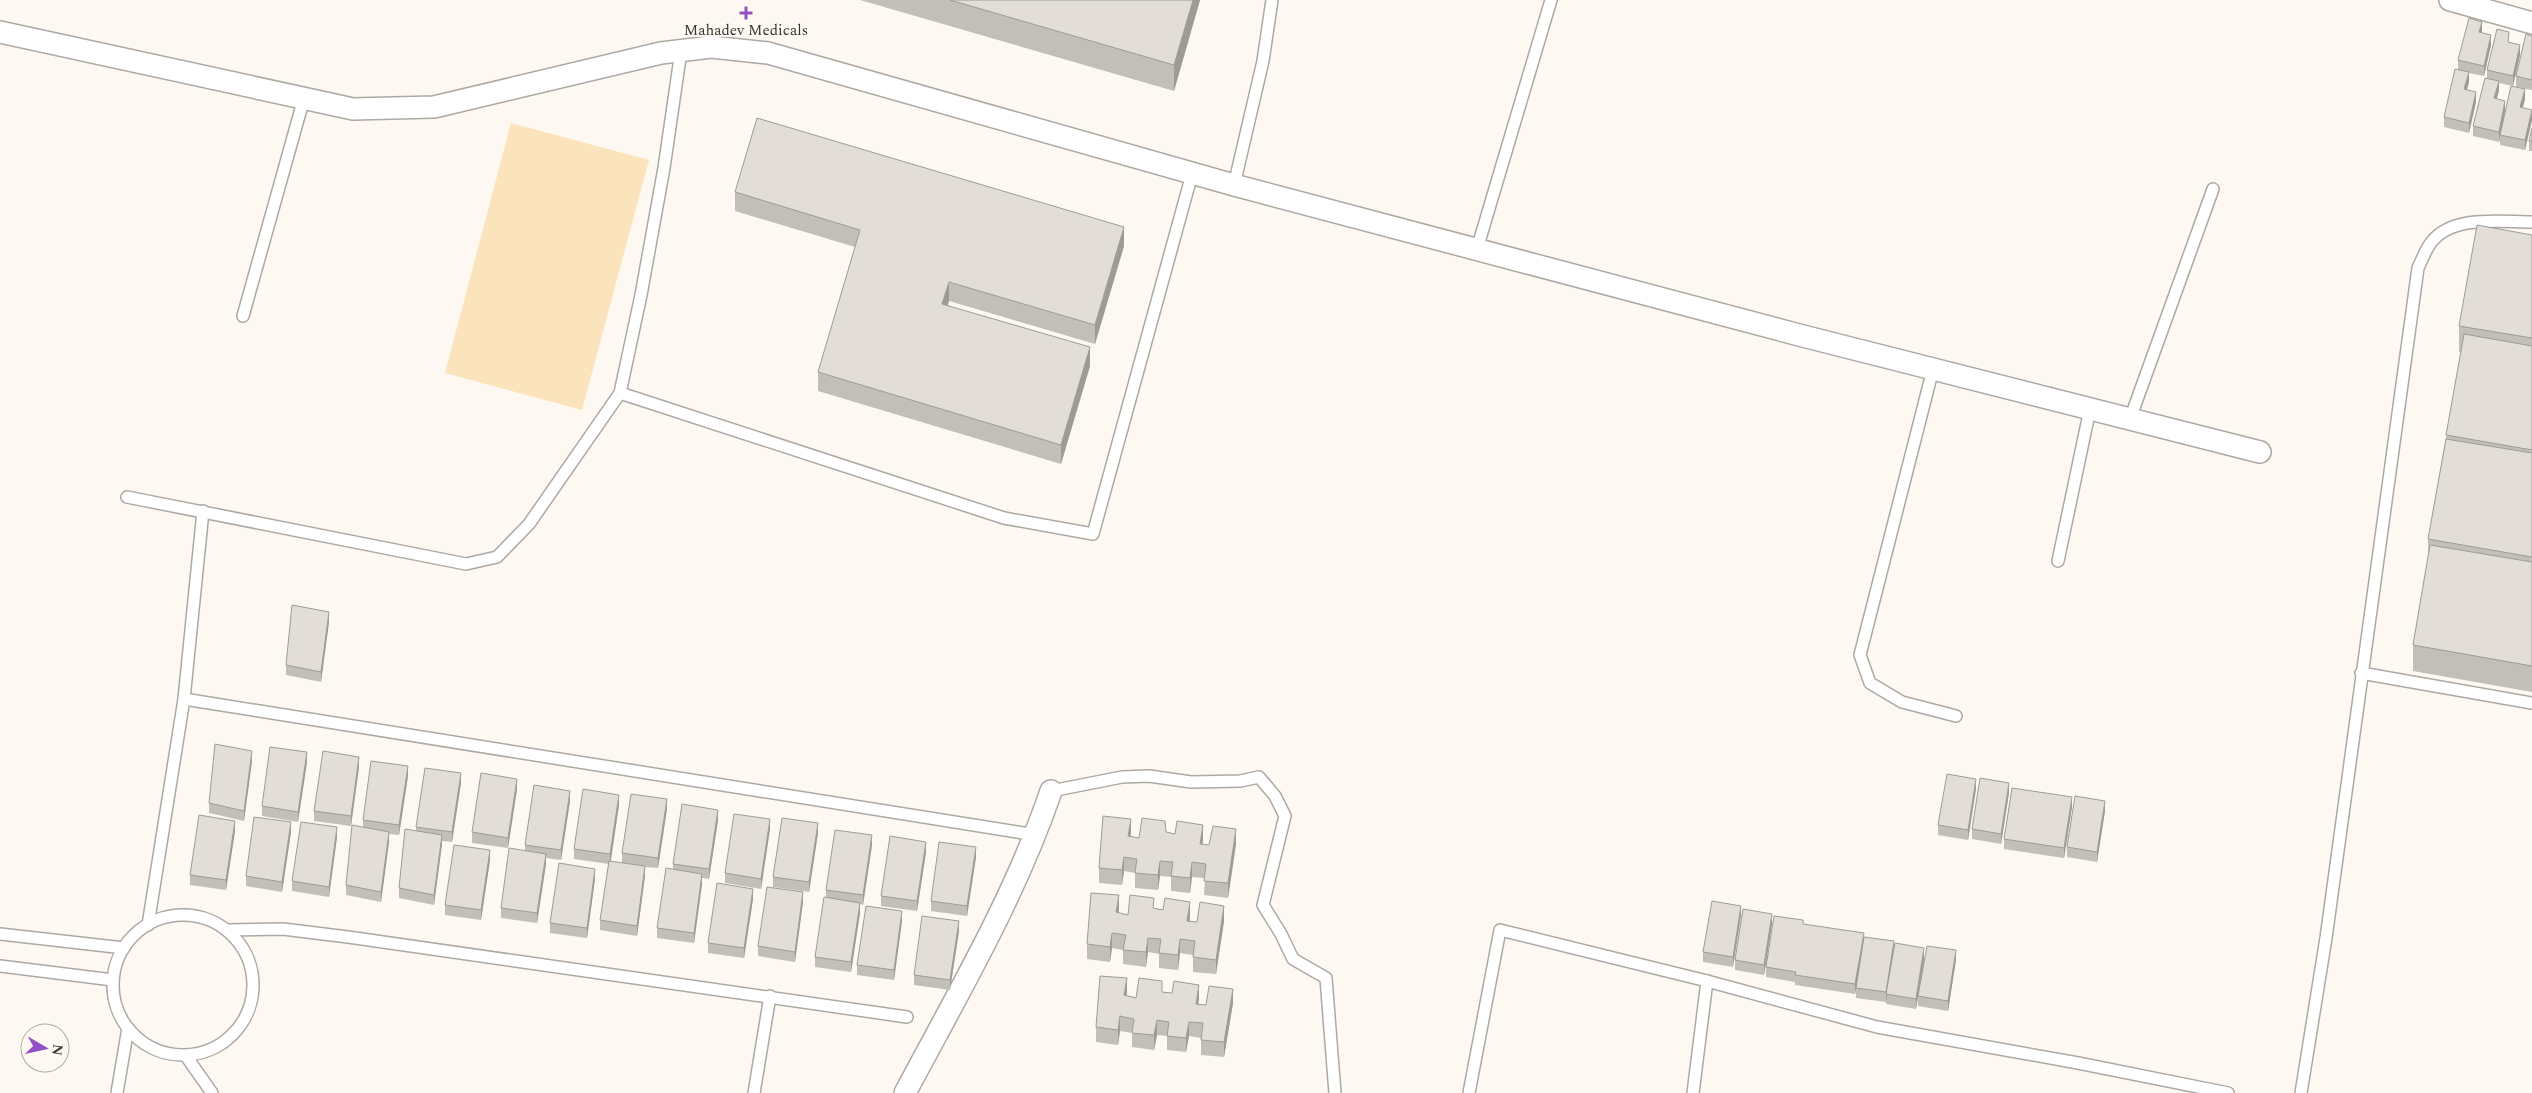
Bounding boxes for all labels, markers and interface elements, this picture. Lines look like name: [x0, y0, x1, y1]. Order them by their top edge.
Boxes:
marker: Mahadev Medicals: [740, 7, 752, 19]
place label: Mahadev Medicals: [684, 19, 808, 42]
north arrow: [20, 1023, 70, 1073]
text: N: [46, 1043, 69, 1057]

